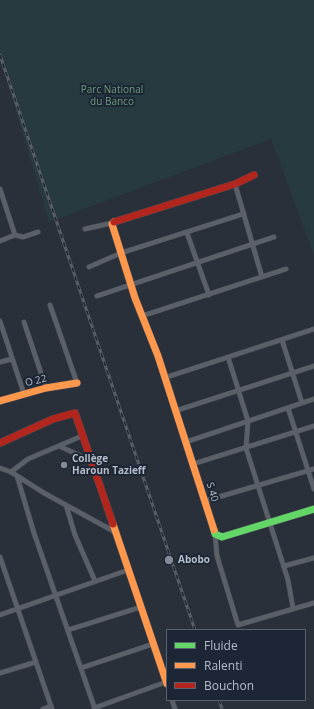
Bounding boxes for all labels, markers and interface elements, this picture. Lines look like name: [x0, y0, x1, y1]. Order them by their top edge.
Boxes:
park label: Parc National du Banco: [81, 84, 143, 108]
street label: O 22: [24, 373, 48, 389]
place label: Collège Haroun Tazieff: [72, 453, 146, 476]
marker: Collège Haroun Tazieff: [59, 460, 69, 470]
street label: S 40: [203, 481, 221, 503]
marker: Abobo: [163, 554, 175, 566]
place label: Abobo: [178, 554, 210, 566]
legend: [166, 629, 306, 701]
text: Fluide: [204, 637, 238, 654]
text: Ralenti: [204, 657, 243, 674]
text: Bouchon: [204, 677, 254, 694]

